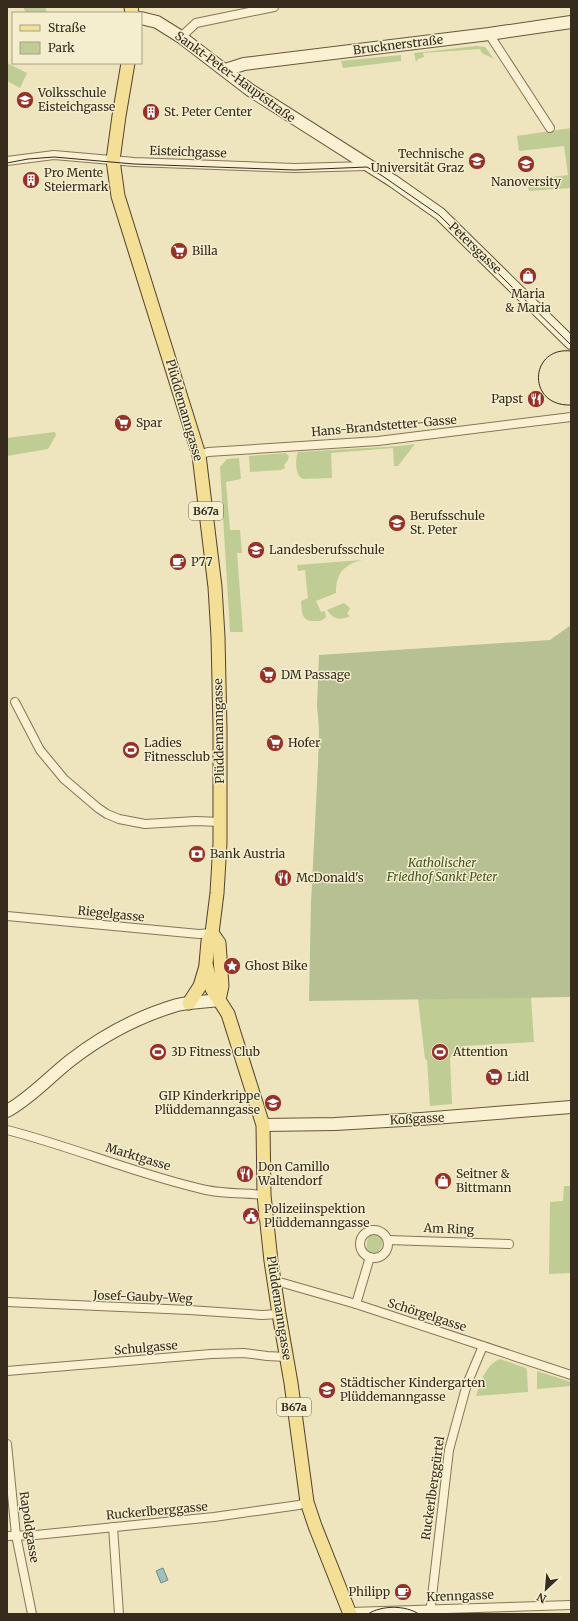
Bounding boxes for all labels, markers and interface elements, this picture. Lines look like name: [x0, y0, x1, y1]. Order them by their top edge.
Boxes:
legend: [12, 12, 142, 64]
text: Straße: [48, 20, 86, 35]
street label: Sankt-Peter-Hauptstraße: [172, 28, 298, 125]
street label: Brucknerstraße: [352, 32, 444, 57]
text: Park: [48, 40, 75, 55]
place label: Volksschule Eisteichgasse: [37, 85, 115, 114]
school or university icon: Volksschule Eisteichgasse: [15, 90, 35, 110]
building icon: St. Peter Center: [141, 102, 161, 122]
place label: St. Peter Center: [164, 104, 253, 119]
street label: Eisteichgasse: [149, 143, 227, 160]
place label: Technische Universität Graz: [371, 146, 464, 175]
school or university icon: Technische Universität Graz: [467, 151, 487, 171]
school or university icon: Nanoversity: [516, 154, 536, 174]
place label: Pro Mente Steiermark: [44, 165, 109, 194]
building icon: Pro Mente Steiermark: [21, 170, 41, 190]
place label: Nanoversity: [491, 174, 561, 189]
street label: Petersgasse: [446, 219, 505, 276]
supermarket icon: Billa: [169, 241, 189, 261]
place label: Billa: [192, 243, 218, 258]
shop icon: Maria & Maria: [518, 266, 538, 286]
place label: Maria & Maria: [505, 286, 552, 315]
street label: Plüddemanngasse: [163, 357, 206, 463]
restaurant icon: Papst: [526, 389, 546, 409]
place label: Papst: [491, 391, 523, 406]
street label: Hans-Brandstetter-Gasse: [311, 412, 457, 439]
supermarket icon: Spar: [113, 413, 133, 433]
place label: Spar: [136, 415, 163, 430]
road number: B67a: [189, 502, 223, 520]
place label: Berufsschule St. Peter: [410, 508, 485, 537]
school or university icon: Berufsschule St. Peter: [387, 513, 407, 533]
school or university icon: Landesberufsschule: [246, 540, 266, 560]
place label: Landesberufsschule: [269, 542, 385, 557]
cafe icon: P77: [168, 552, 188, 572]
place label: P77: [191, 554, 213, 569]
supermarket icon: DM Passage: [258, 665, 278, 685]
place label: DM Passage: [281, 667, 350, 682]
street label: Plüddemanngasse: [210, 678, 227, 784]
supermarket icon: Hofer: [265, 733, 285, 753]
place label: Ladies Fitnessclub: [144, 735, 210, 764]
place label: Hofer: [288, 735, 321, 750]
sports icon: Ladies Fitnessclub: [121, 740, 141, 760]
bank icon: Bank Austria: [187, 844, 207, 864]
place label: Bank Austria: [210, 846, 286, 861]
park label: Katholischer Friedhof Sankt Peter: [386, 855, 498, 884]
restaurant icon: McDonald's: [273, 868, 293, 888]
place label: McDonald's: [296, 870, 364, 885]
street label: Riegelgasse: [77, 903, 145, 924]
place icon: Ghost Bike: [222, 956, 242, 976]
place label: Ghost Bike: [245, 958, 307, 973]
sports icon: 3D Fitness Club: [148, 1042, 168, 1062]
sports icon: Attention: [430, 1042, 450, 1062]
place label: 3D Fitness Club: [171, 1044, 260, 1059]
place label: Attention: [452, 1044, 508, 1059]
supermarket icon: Lidl: [484, 1067, 504, 1087]
place label: Lidl: [507, 1069, 530, 1084]
place label: GIP Kinderkrippe Plüddemanngasse: [155, 1088, 260, 1117]
school or university icon: GIP Kinderkrippe Plüddemanngasse: [263, 1093, 283, 1113]
street label: Koßgasse: [389, 1110, 445, 1127]
street label: Marktgasse: [104, 1140, 173, 1174]
place label: Don Camillo Waltendorf: [257, 1159, 330, 1188]
restaurant icon: Don Camillo Waltendorf: [235, 1164, 255, 1184]
place label: Seitner & Bittmann: [456, 1166, 512, 1195]
shop icon: Seitner & Bittmann: [433, 1171, 453, 1191]
place label: Polizeiinspektion Plüddemanngasse: [264, 1201, 369, 1230]
public building icon: Polizeiinspektion Plüddemanngasse: [241, 1206, 261, 1226]
street label: Am Ring: [422, 1220, 475, 1237]
street label: Plüddemanngasse: [264, 1255, 295, 1361]
street label: Josef-Gauby-Weg: [92, 1287, 194, 1306]
street label: Schörgelgasse: [386, 1295, 468, 1334]
street label: Schulgasse: [114, 1337, 178, 1358]
place label: Städtischer Kindergarten Plüddemanngasse: [340, 1375, 485, 1404]
school or university icon: Städtischer Kindergarten Plüddemanngasse: [317, 1380, 337, 1400]
road number: B67a: [277, 1398, 311, 1416]
street label: Ruckerlberggürtel: [418, 1435, 447, 1541]
street label: Rapoldgasse: [16, 1490, 43, 1564]
street label: Ruckerlberggasse: [106, 1499, 208, 1522]
north arrow: [526, 1569, 566, 1609]
cafe icon: Philipp: [393, 1582, 413, 1602]
place label: Philipp: [348, 1584, 390, 1599]
street label: Krenngasse: [426, 1587, 494, 1604]
text: N: [534, 1590, 549, 1606]

